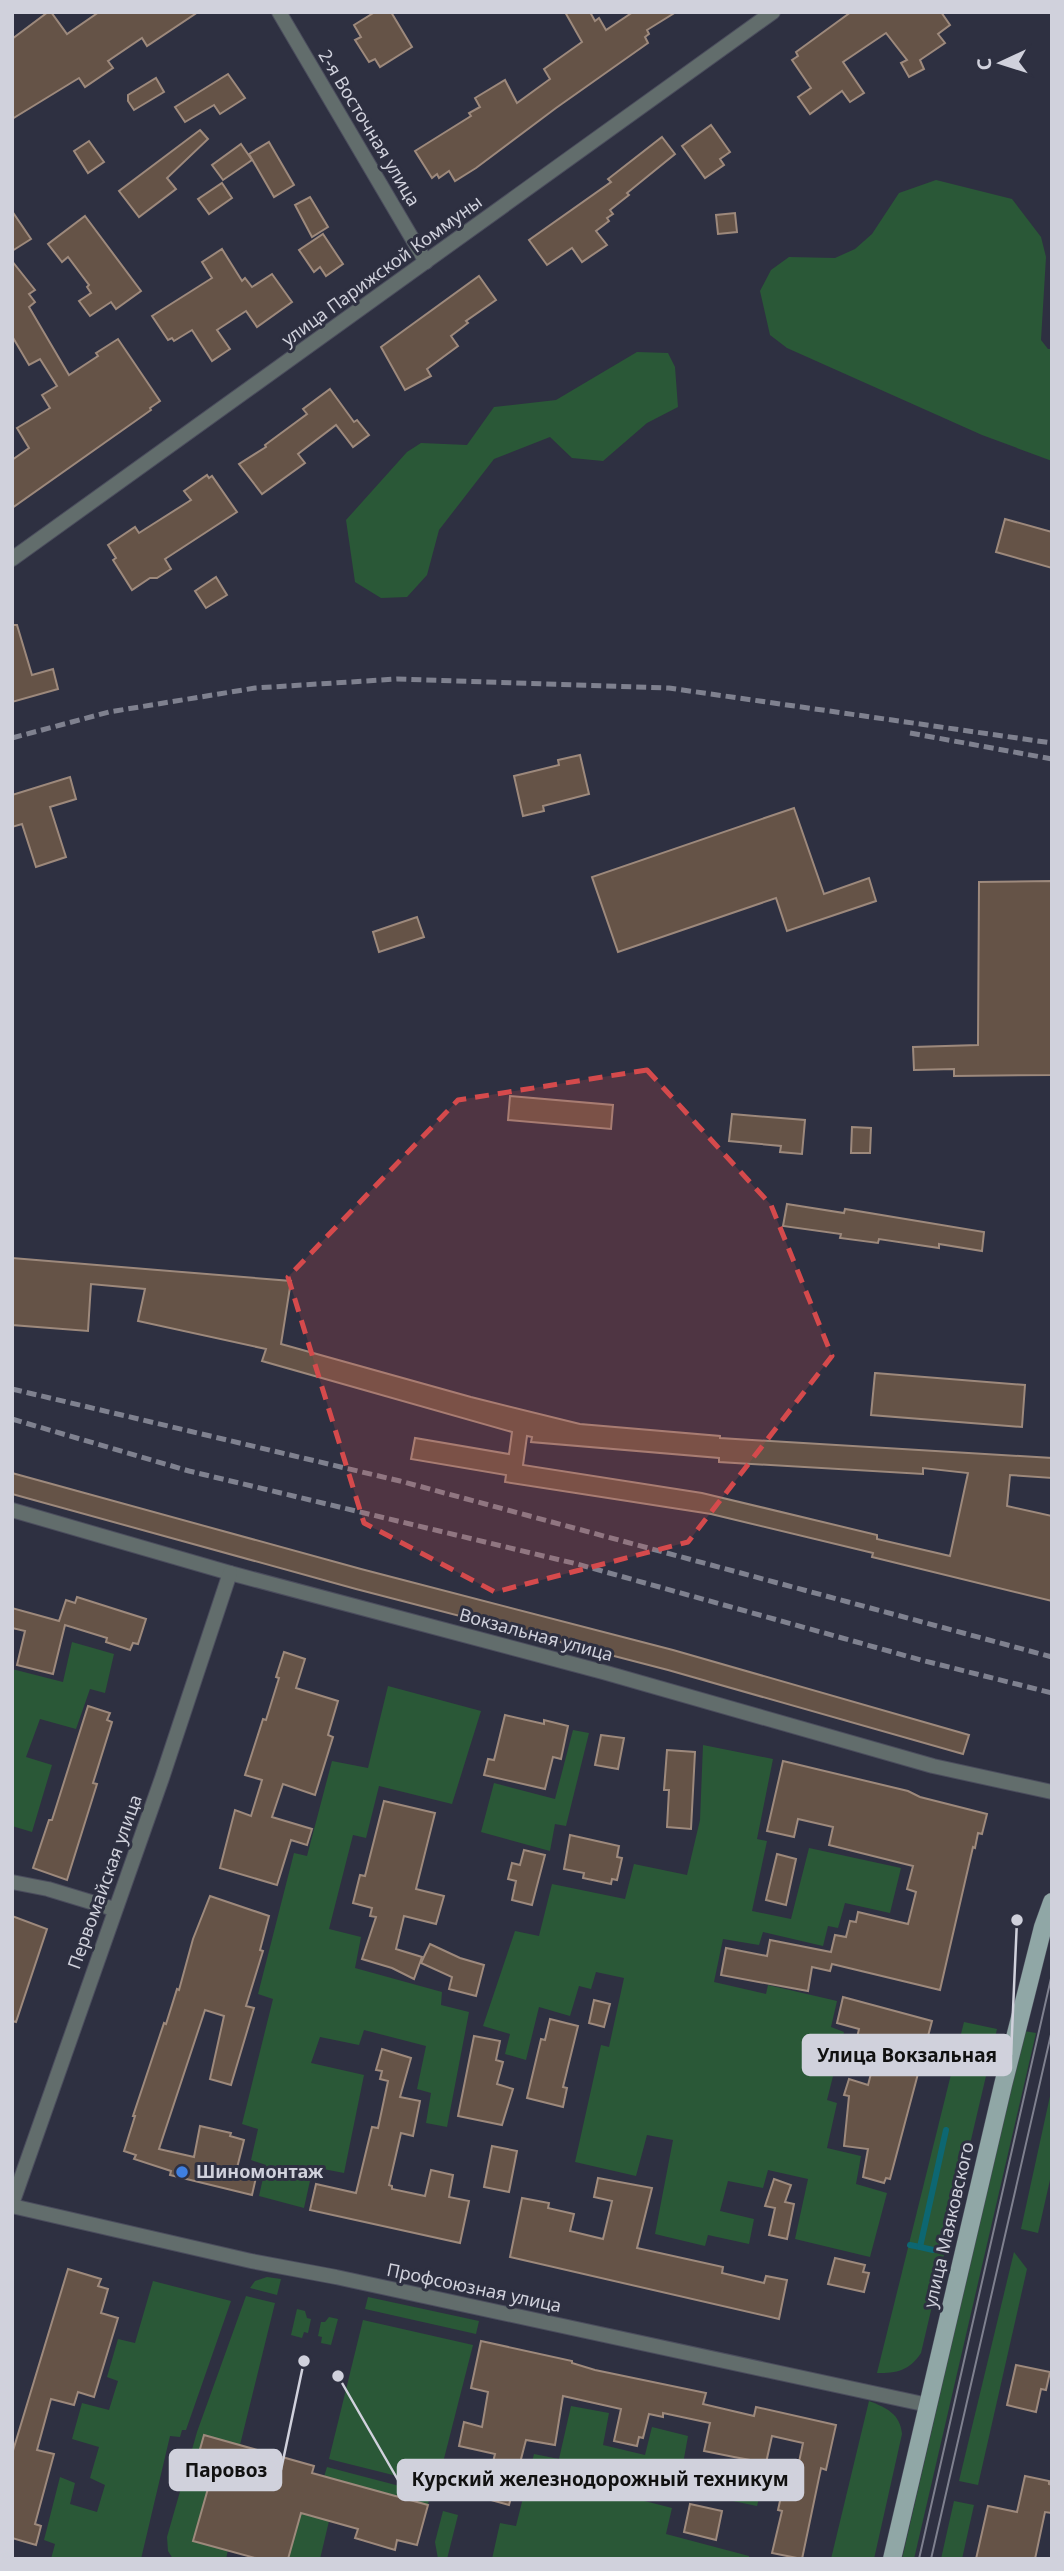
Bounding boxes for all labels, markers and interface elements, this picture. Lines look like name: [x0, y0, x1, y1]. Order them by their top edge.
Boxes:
north arrow: [966, 28, 1036, 98]
street label: 2-я Восточная улица: [314, 45, 426, 210]
text: С: [971, 57, 997, 71]
street label: улица Парижской Коммуны: [276, 189, 486, 351]
street label: Вокзальная улица: [457, 1602, 616, 1666]
street label: Первомайская улица: [61, 1791, 147, 1972]
callout: Улица Вокзальная: [803, 2035, 1011, 2075]
text: Улица Вокзальная: [817, 2042, 997, 2068]
street label: улица Маяковского: [917, 2139, 979, 2310]
place label: Шиномонтаж: [196, 2159, 324, 2183]
marker: Шиномонтаж: [174, 2164, 190, 2180]
street label: Профсоюзная улица: [385, 2257, 564, 2317]
callout: Паровоз: [170, 2450, 281, 2490]
text: Паровоз: [185, 2457, 268, 2483]
callout: Курский железнодорожный техникум: [398, 2460, 803, 2500]
text: Курский железнодорожный техникум: [411, 2466, 789, 2492]

